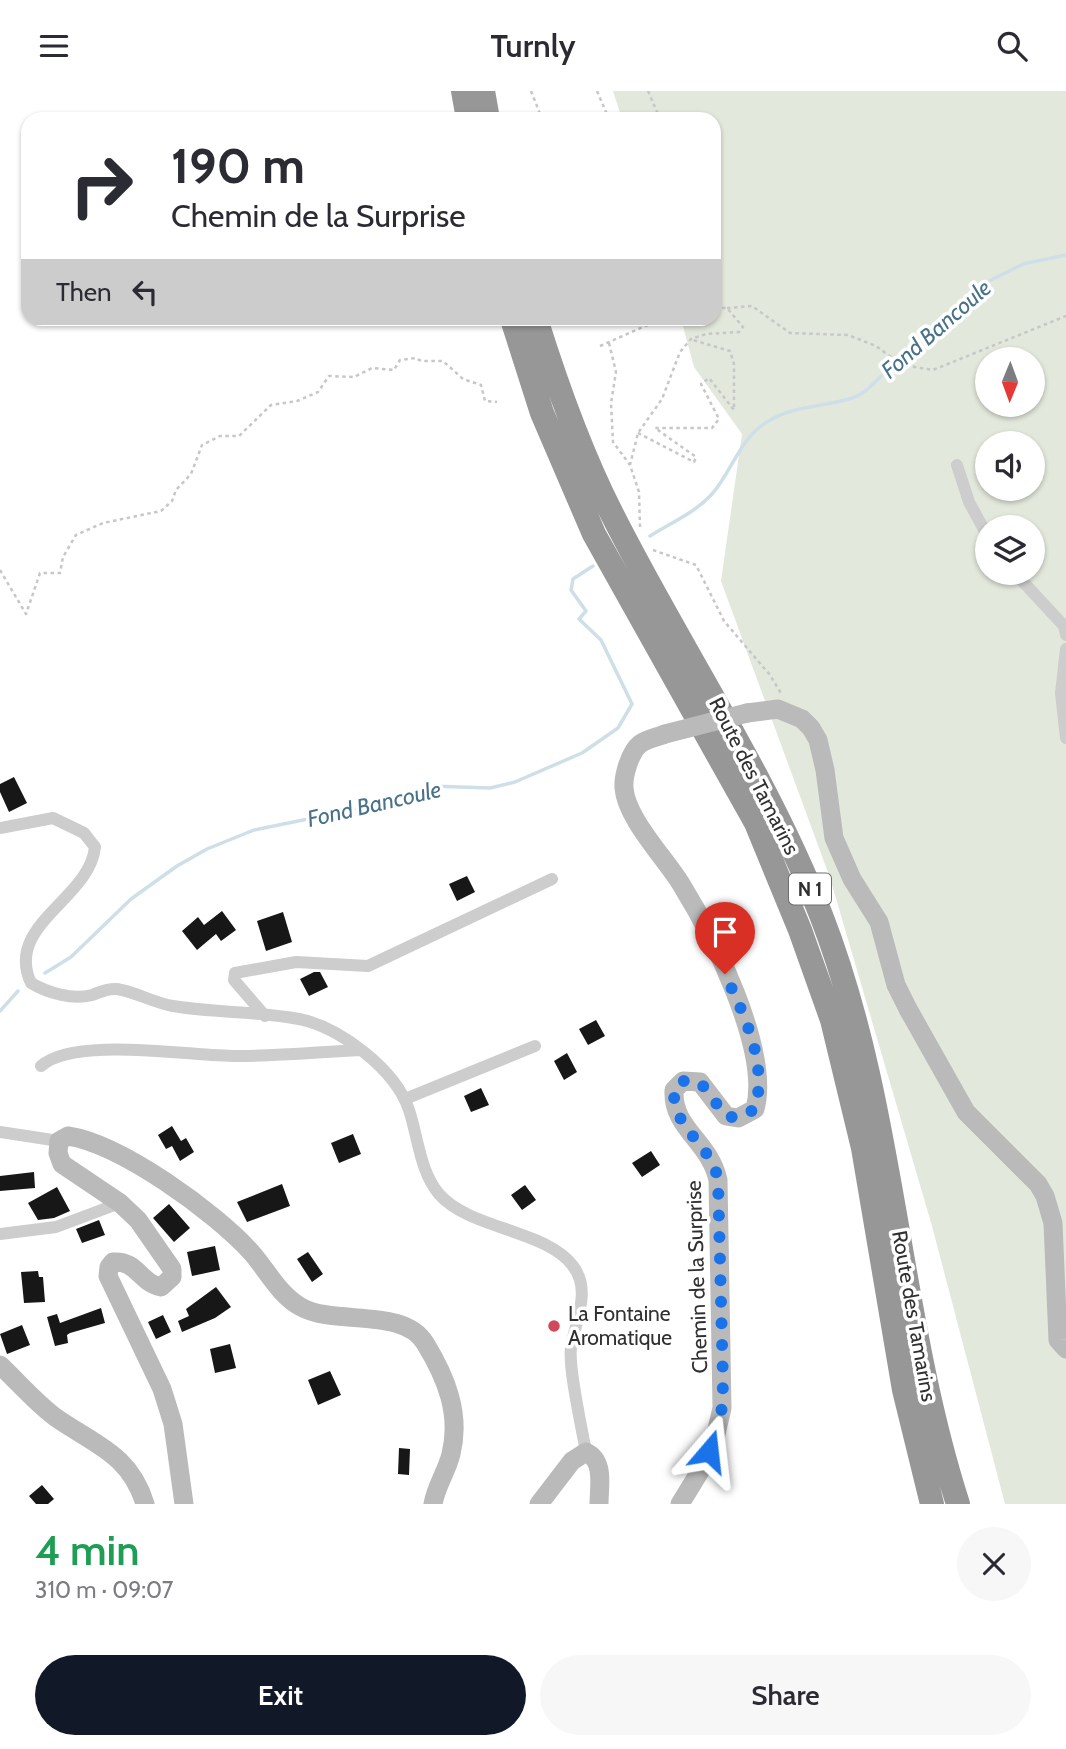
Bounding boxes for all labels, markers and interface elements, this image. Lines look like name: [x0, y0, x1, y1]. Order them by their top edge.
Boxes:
text: Turnly: [490, 26, 576, 65]
icon: menu: [35, 27, 73, 65]
icon: search: [993, 27, 1031, 65]
text: 190 m: [171, 136, 305, 195]
icon: right: [56, 140, 147, 231]
text: Chemin de la Surprise: [171, 196, 466, 235]
icon: left: [126, 273, 164, 311]
water label: Fond Bancoule: [875, 274, 997, 384]
text: Then: [56, 276, 112, 308]
north arrow: [975, 347, 1045, 417]
map controls: [975, 347, 1045, 585]
button: sound: [975, 431, 1045, 501]
button: layers: [975, 515, 1045, 585]
street label: Route des Tamarins: [704, 693, 805, 859]
water label: Fond Bancoule: [304, 775, 444, 833]
road number: N 1: [789, 873, 831, 905]
pin: [695, 902, 755, 974]
icon: arrive: [706, 913, 744, 951]
street label: Chemin de la Surprise: [681, 1180, 712, 1374]
street label: Route des Tamarins: [887, 1228, 942, 1404]
place label: La Fontaine Aromatique: [568, 1301, 672, 1350]
marker: La Fontaine Aromatique: [546, 1318, 562, 1334]
position arrow: [672, 1414, 746, 1488]
text: 4 min: [35, 1524, 139, 1576]
button: close: [957, 1527, 1031, 1601]
text: 310 m · 09:07: [35, 1576, 173, 1604]
button: Exit: [35, 1655, 526, 1735]
button: Share: [540, 1655, 1031, 1735]

